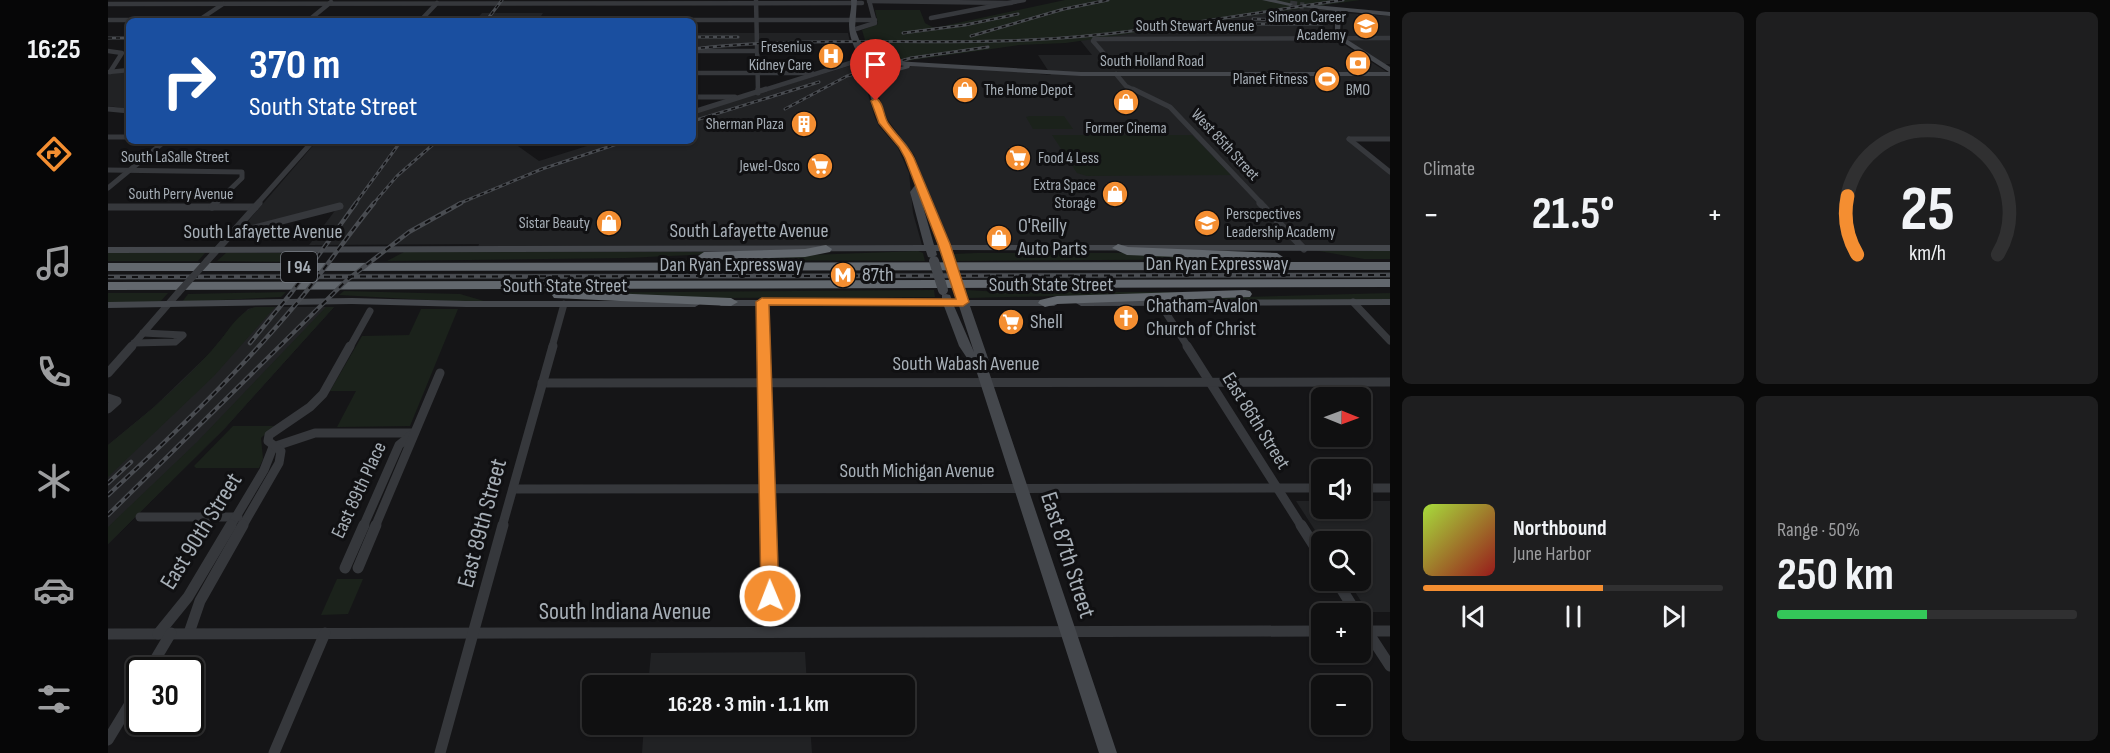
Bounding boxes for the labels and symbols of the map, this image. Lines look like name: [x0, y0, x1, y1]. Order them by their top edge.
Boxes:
place label: Simeon Career Academy: [1268, 8, 1346, 45]
school or university icon: Simeon Career Academy: [1351, 11, 1381, 41]
street label: South Stewart Avenue: [1136, 17, 1254, 36]
place label: Fresenius Kidney Care: [749, 38, 812, 75]
pin: [850, 39, 901, 101]
hospital icon: Fresenius Kidney Care: [816, 41, 846, 71]
bank icon: BMO: [1343, 48, 1373, 78]
street label: South Holland Road: [1100, 52, 1204, 71]
sports icon: Planet Fitness: [1312, 64, 1342, 94]
place label: Planet Fitness: [1233, 70, 1308, 89]
shop icon: The Home Depot: [950, 75, 980, 105]
place label: The Home Depot: [984, 81, 1073, 100]
place label: BMO: [1346, 81, 1370, 100]
shop icon: Former Cinema: [1111, 87, 1141, 117]
street label: West 85th Street: [1187, 105, 1263, 185]
building icon: Sherman Plaza: [789, 109, 819, 139]
place label: Sherman Plaza: [706, 115, 784, 134]
place label: Former Cinema: [1085, 119, 1167, 138]
supermarket icon: Food 4 Less: [1003, 143, 1033, 173]
street label: South LaSalle Street: [121, 148, 229, 167]
place label: Food 4 Less: [1038, 149, 1099, 168]
supermarket icon: Jewel-Osco: [805, 151, 835, 181]
place label: Jewel-Osco: [739, 157, 800, 176]
place label: Extra Space Storage: [1033, 176, 1096, 213]
shop icon: Extra Space Storage: [1100, 179, 1130, 209]
street label: South Perry Avenue: [129, 185, 233, 204]
place label: Perscpectives Leadership Academy: [1226, 205, 1335, 242]
shop icon: Sistar Beauty: [594, 208, 624, 238]
school or university icon: Perscpectives Leadership Academy: [1192, 208, 1222, 238]
place label: Sistar Beauty: [519, 214, 590, 233]
place label: O'Reilly Auto Parts: [1017, 214, 1087, 261]
street label: South Lafayette Avenue: [670, 219, 828, 243]
street label: South Lafayette Avenue: [184, 220, 342, 244]
shop icon: O'Reilly Auto Parts: [984, 223, 1014, 253]
road number: I 94: [281, 252, 317, 282]
street label: Dan Ryan Expressway: [1146, 252, 1289, 276]
street label: Dan Ryan Expressway: [660, 253, 803, 277]
metro station icon: 87th: [828, 260, 858, 290]
place label: 87th: [862, 263, 894, 287]
street label: South State Street: [989, 273, 1113, 297]
street label: South State Street: [503, 274, 627, 298]
place label: Chatham-Avalon Church of Christ: [1146, 294, 1258, 341]
church icon: Chatham-Avalon Church of Christ: [1111, 303, 1141, 333]
supermarket icon: Shell: [996, 307, 1026, 337]
place label: Shell: [1030, 310, 1063, 334]
street label: South Wabash Avenue: [892, 352, 1040, 376]
street label: East 86th Street: [1217, 368, 1295, 474]
north arrow: [1311, 387, 1371, 447]
street label: East 89th Place: [326, 438, 392, 542]
street label: East 89th Street: [451, 456, 513, 590]
street label: South Michigan Avenue: [840, 459, 995, 483]
street label: East 90th Street: [154, 467, 248, 595]
street label: East 87th Street: [1034, 488, 1102, 622]
position arrow: [738, 564, 802, 628]
street label: South Indiana Avenue: [539, 597, 711, 626]
speed limit sign: 30: [126, 657, 204, 735]

